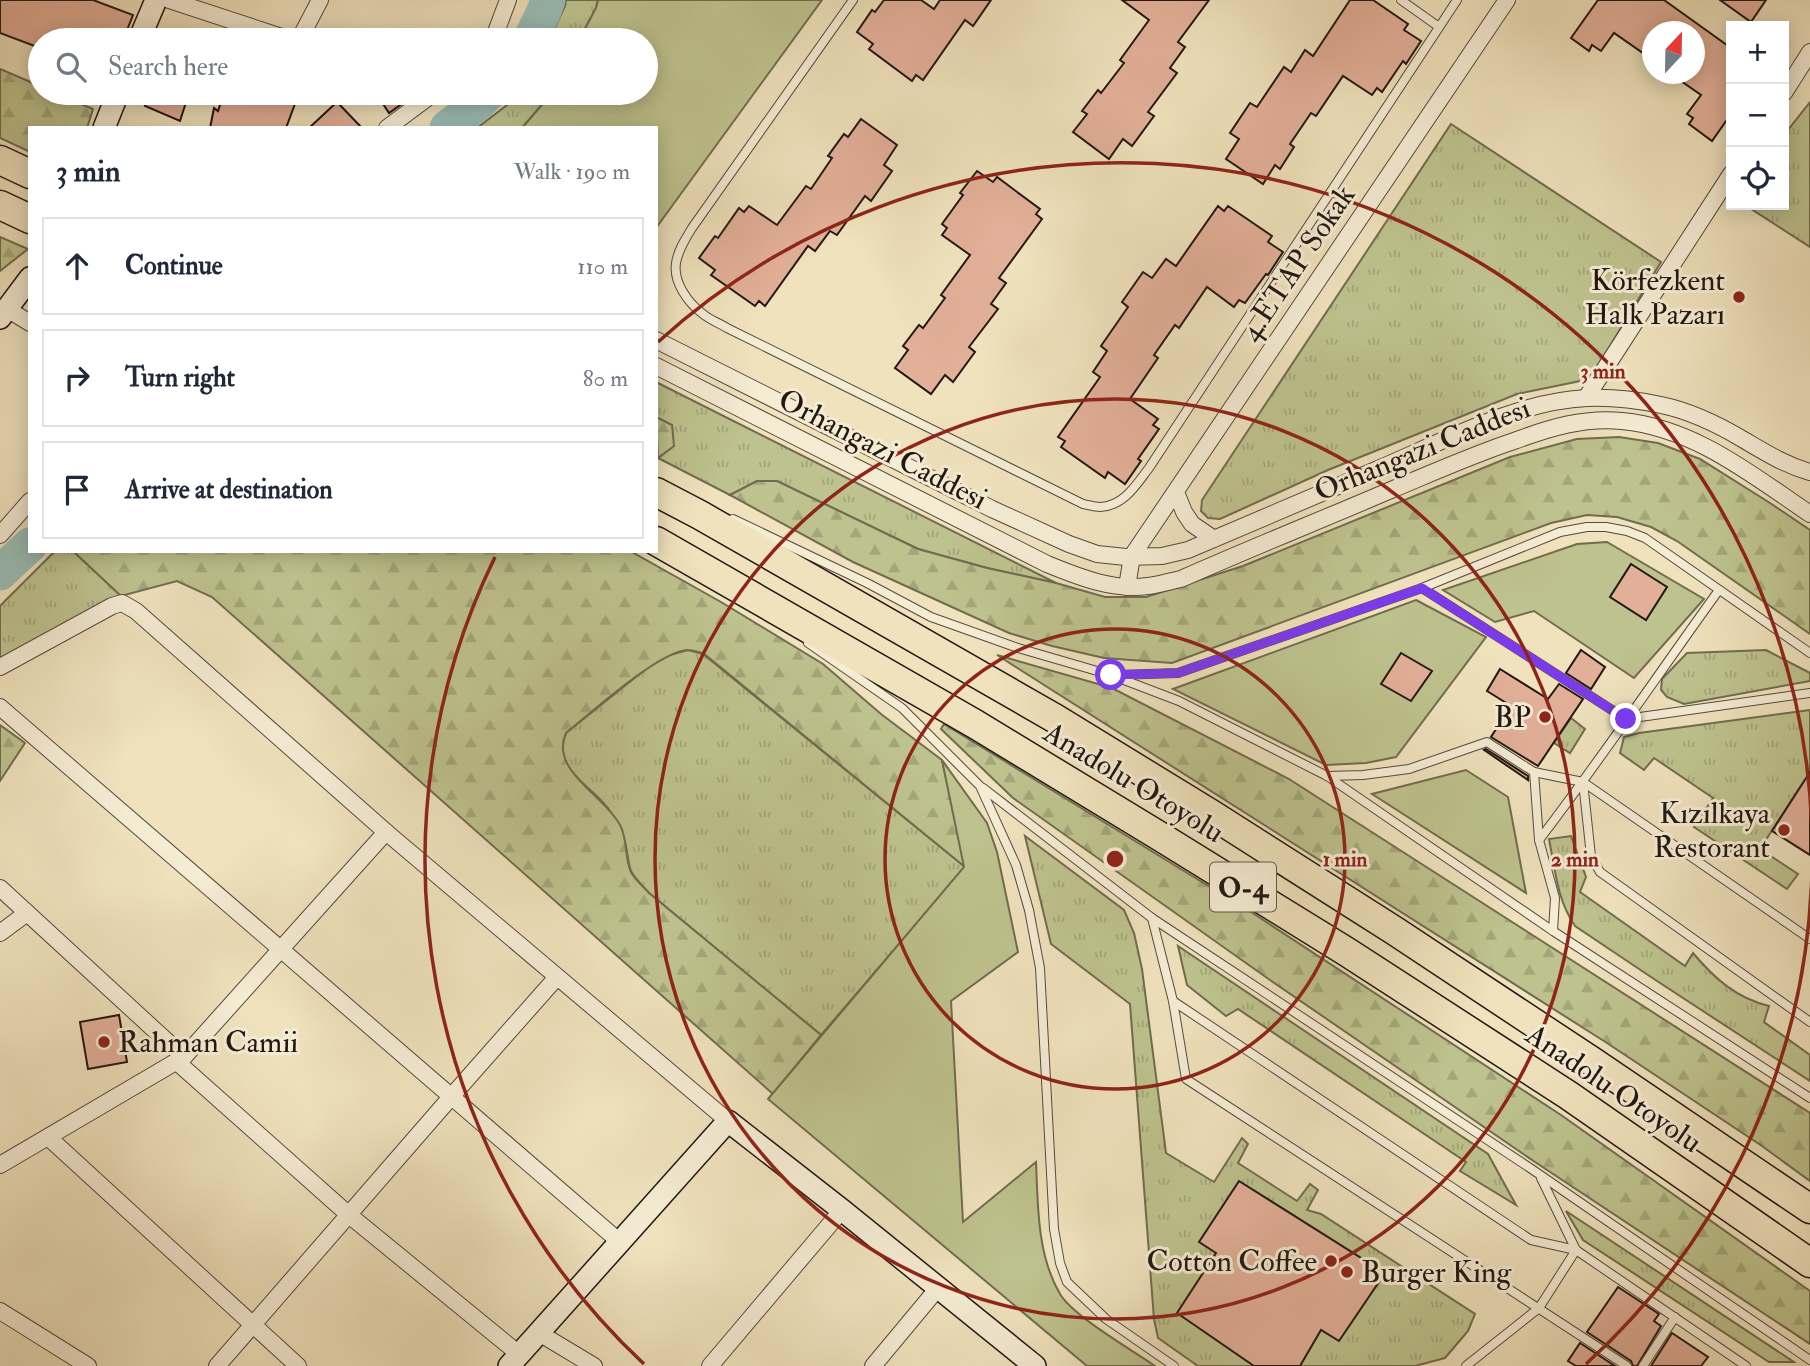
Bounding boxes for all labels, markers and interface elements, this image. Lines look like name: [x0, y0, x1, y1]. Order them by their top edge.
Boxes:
north arrow: [1642, 21, 1705, 84]
map controls: [1726, 21, 1789, 210]
button: +: [1726, 21, 1789, 84]
search box: [28, 28, 658, 105]
icon: search: [52, 48, 90, 86]
text: Search here: [108, 51, 228, 83]
button: −: [1726, 84, 1789, 147]
button: locate: [1726, 147, 1789, 210]
text: 3 min: [56, 153, 121, 190]
text: Walk · 190 m: [514, 157, 630, 186]
street label: 4.ETAP Sokak: [1232, 178, 1363, 348]
icon: ahead: [58, 247, 96, 285]
text: Continue: [125, 250, 223, 282]
text: 110 m: [577, 252, 628, 281]
place label: Körfezkent Halk Pazarı: [1585, 262, 1725, 333]
marker: Körfezkent Halk Pazarı: [1731, 289, 1747, 305]
text: 3 min: [1580, 358, 1626, 385]
icon: right: [58, 359, 96, 397]
text: Turn right: [125, 362, 235, 394]
text: 80 m: [583, 364, 628, 393]
street label: Orhangazi Caddesi: [772, 381, 993, 518]
street label: Orhangazi Caddesi: [1309, 389, 1535, 510]
icon: arrive: [58, 471, 96, 509]
text: Arrive at destination: [125, 474, 333, 506]
route start: [1095, 659, 1126, 690]
place label: BP: [1494, 699, 1531, 736]
route end: [1610, 703, 1641, 734]
marker: BP: [1537, 709, 1553, 725]
street label: Anadolu Otoyolu: [1036, 713, 1231, 851]
place label: Kızılkaya Restorant: [1653, 795, 1771, 866]
marker: Kızılkaya Restorant: [1776, 822, 1792, 838]
text: 1 min: [1323, 846, 1367, 873]
text: 2 min: [1551, 846, 1599, 873]
centre of rings: [1103, 847, 1127, 871]
road number: O-4: [1210, 862, 1276, 912]
street label: Anadolu Otoyolu: [1518, 1015, 1709, 1161]
place label: Rahman Camii: [118, 1024, 298, 1061]
marker: Rahman Camii: [96, 1034, 112, 1050]
place label: Cotton Coffee: [1146, 1243, 1317, 1280]
marker: Cotton Coffee: [1323, 1253, 1339, 1269]
place label: Burger King: [1361, 1254, 1512, 1291]
marker: Burger King: [1339, 1264, 1355, 1280]

